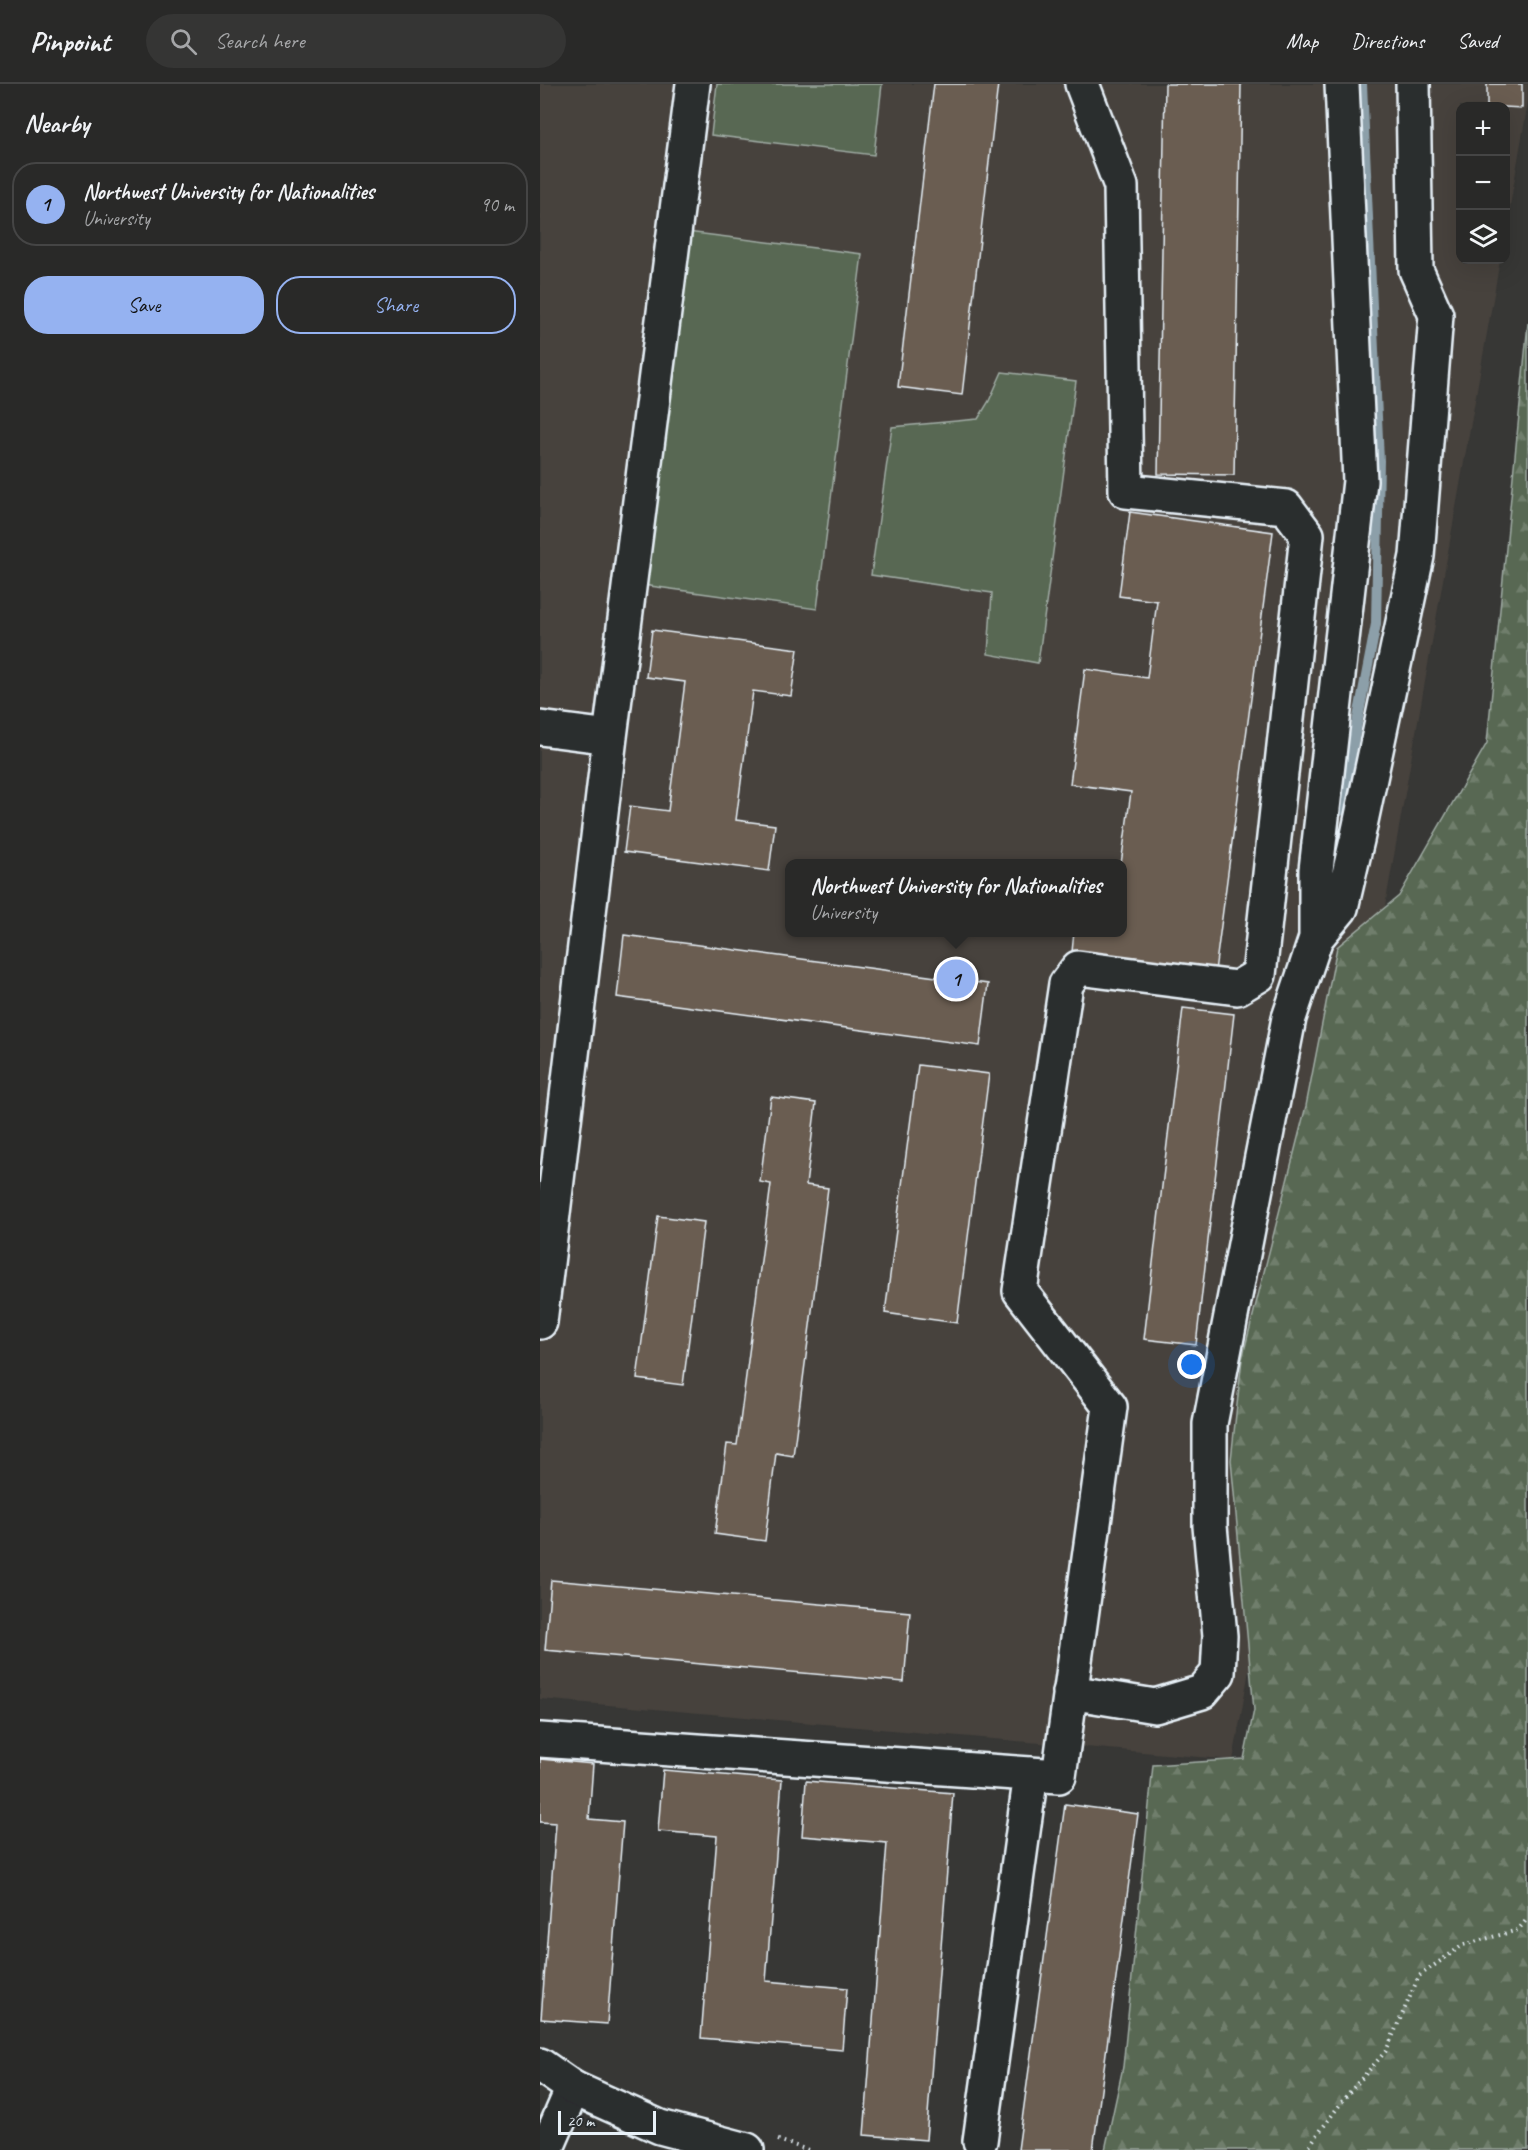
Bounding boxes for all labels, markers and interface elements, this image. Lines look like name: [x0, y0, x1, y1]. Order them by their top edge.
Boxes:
search box: [146, 14, 566, 68]
text: Pinpoint: [30, 24, 110, 59]
icon: search: [167, 25, 200, 58]
text: Search here: [215, 27, 305, 55]
text: Map: [1286, 28, 1318, 54]
text: Directions: [1351, 28, 1424, 54]
text: Saved: [1457, 28, 1498, 54]
map controls: [1456, 102, 1510, 264]
button: +: [1456, 102, 1510, 156]
text: Nearby: [24, 107, 89, 140]
button: −: [1456, 156, 1510, 210]
text: Northwest University for Nationalities: [83, 178, 374, 206]
text: 1: [41, 192, 50, 217]
text: 90 m: [480, 192, 514, 217]
text: University: [83, 206, 150, 231]
button: layers: [1456, 210, 1510, 264]
button: Save: [24, 276, 264, 334]
button: Share: [276, 276, 516, 334]
popup: [785, 859, 1127, 937]
text: Northwest University for Nationalities: [810, 872, 1102, 900]
text: University: [810, 900, 877, 925]
pin: 1: [936, 956, 976, 1002]
your location: [1177, 1350, 1206, 1379]
scale bar: [558, 2108, 656, 2136]
text: 20 m: [567, 2111, 594, 2131]

